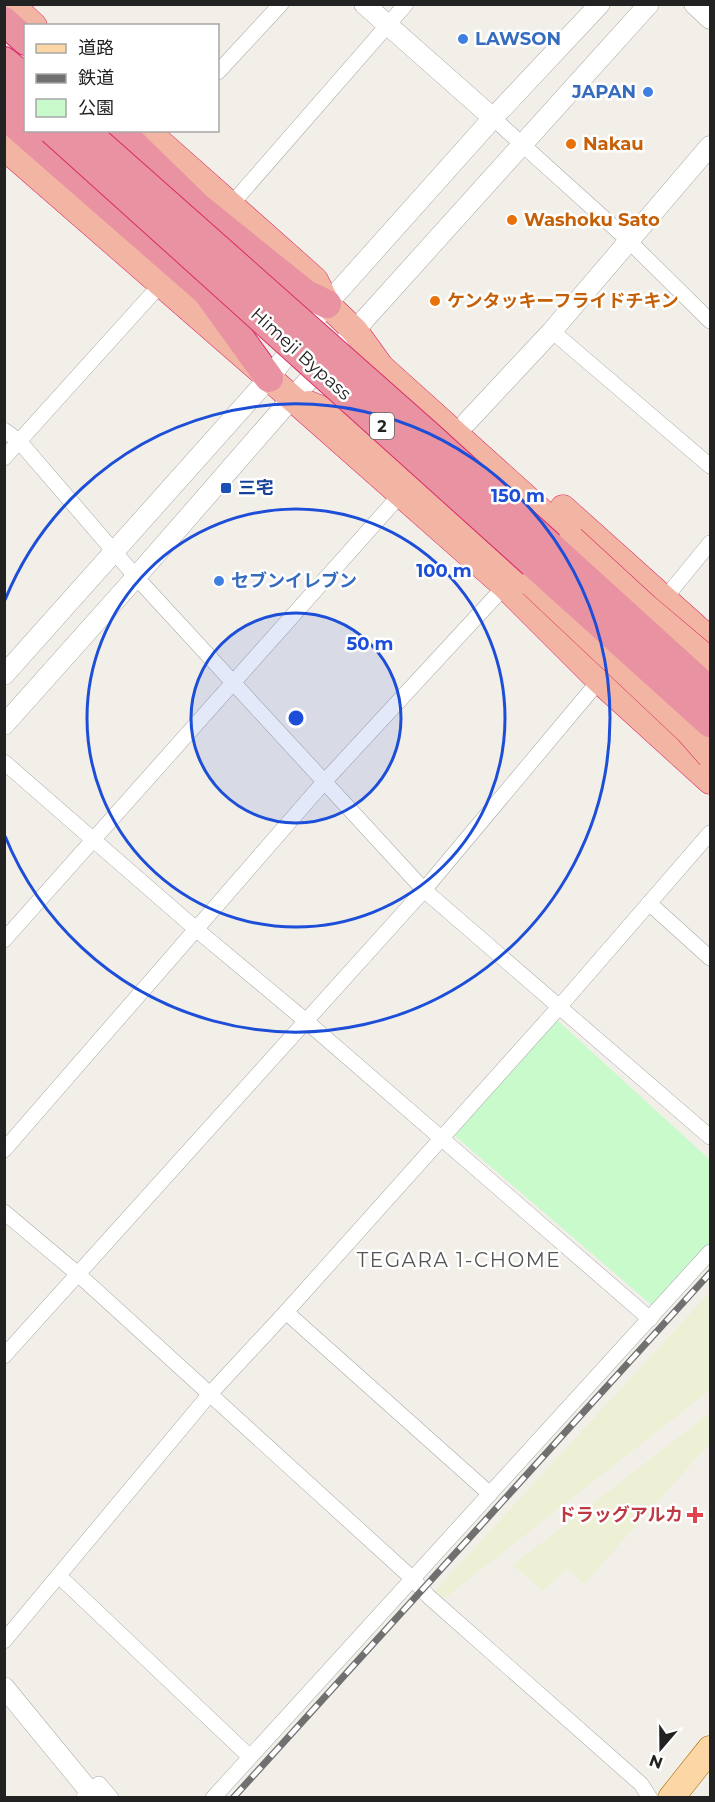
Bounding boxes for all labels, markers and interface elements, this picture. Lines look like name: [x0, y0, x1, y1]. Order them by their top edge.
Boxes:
legend: [24, 24, 219, 132]
place label: LAWSON: [475, 28, 561, 50]
marker: LAWSON: [456, 32, 470, 46]
text: 道路: [78, 37, 114, 59]
text: 鉄道: [78, 67, 114, 89]
place label: JAPAN: [571, 81, 636, 103]
marker: JAPAN: [641, 85, 655, 99]
text: 公園: [78, 97, 114, 119]
place label: Nakau: [583, 133, 644, 155]
marker: Nakau: [564, 137, 578, 151]
place label: Washoku Sato: [524, 209, 660, 231]
marker: Washoku Sato: [505, 213, 519, 227]
place label: ケンタッキーフライドチキン: [447, 290, 679, 312]
marker: ケンタッキーフライドチキン: [428, 294, 442, 308]
street label: Himeji Bypass: [246, 303, 356, 405]
road number: 2: [370, 413, 394, 439]
place label: 三宅: [238, 477, 274, 499]
marker: 三宅: [219, 481, 233, 495]
text: 150 m: [491, 485, 545, 507]
text: 100 m: [416, 560, 472, 582]
place label: セブンイレブン: [231, 570, 357, 592]
marker: セブンイレブン: [212, 574, 226, 588]
text: 50 m: [347, 633, 393, 655]
centre of rings: [286, 708, 306, 728]
district label: TEGARA 1-CHOME: [357, 1248, 561, 1272]
place label: ドラッグアルカ: [558, 1504, 683, 1526]
marker: ドラッグアルカ: [688, 1508, 702, 1522]
north arrow: [631, 1718, 691, 1778]
text: N: [647, 1750, 665, 1773]

